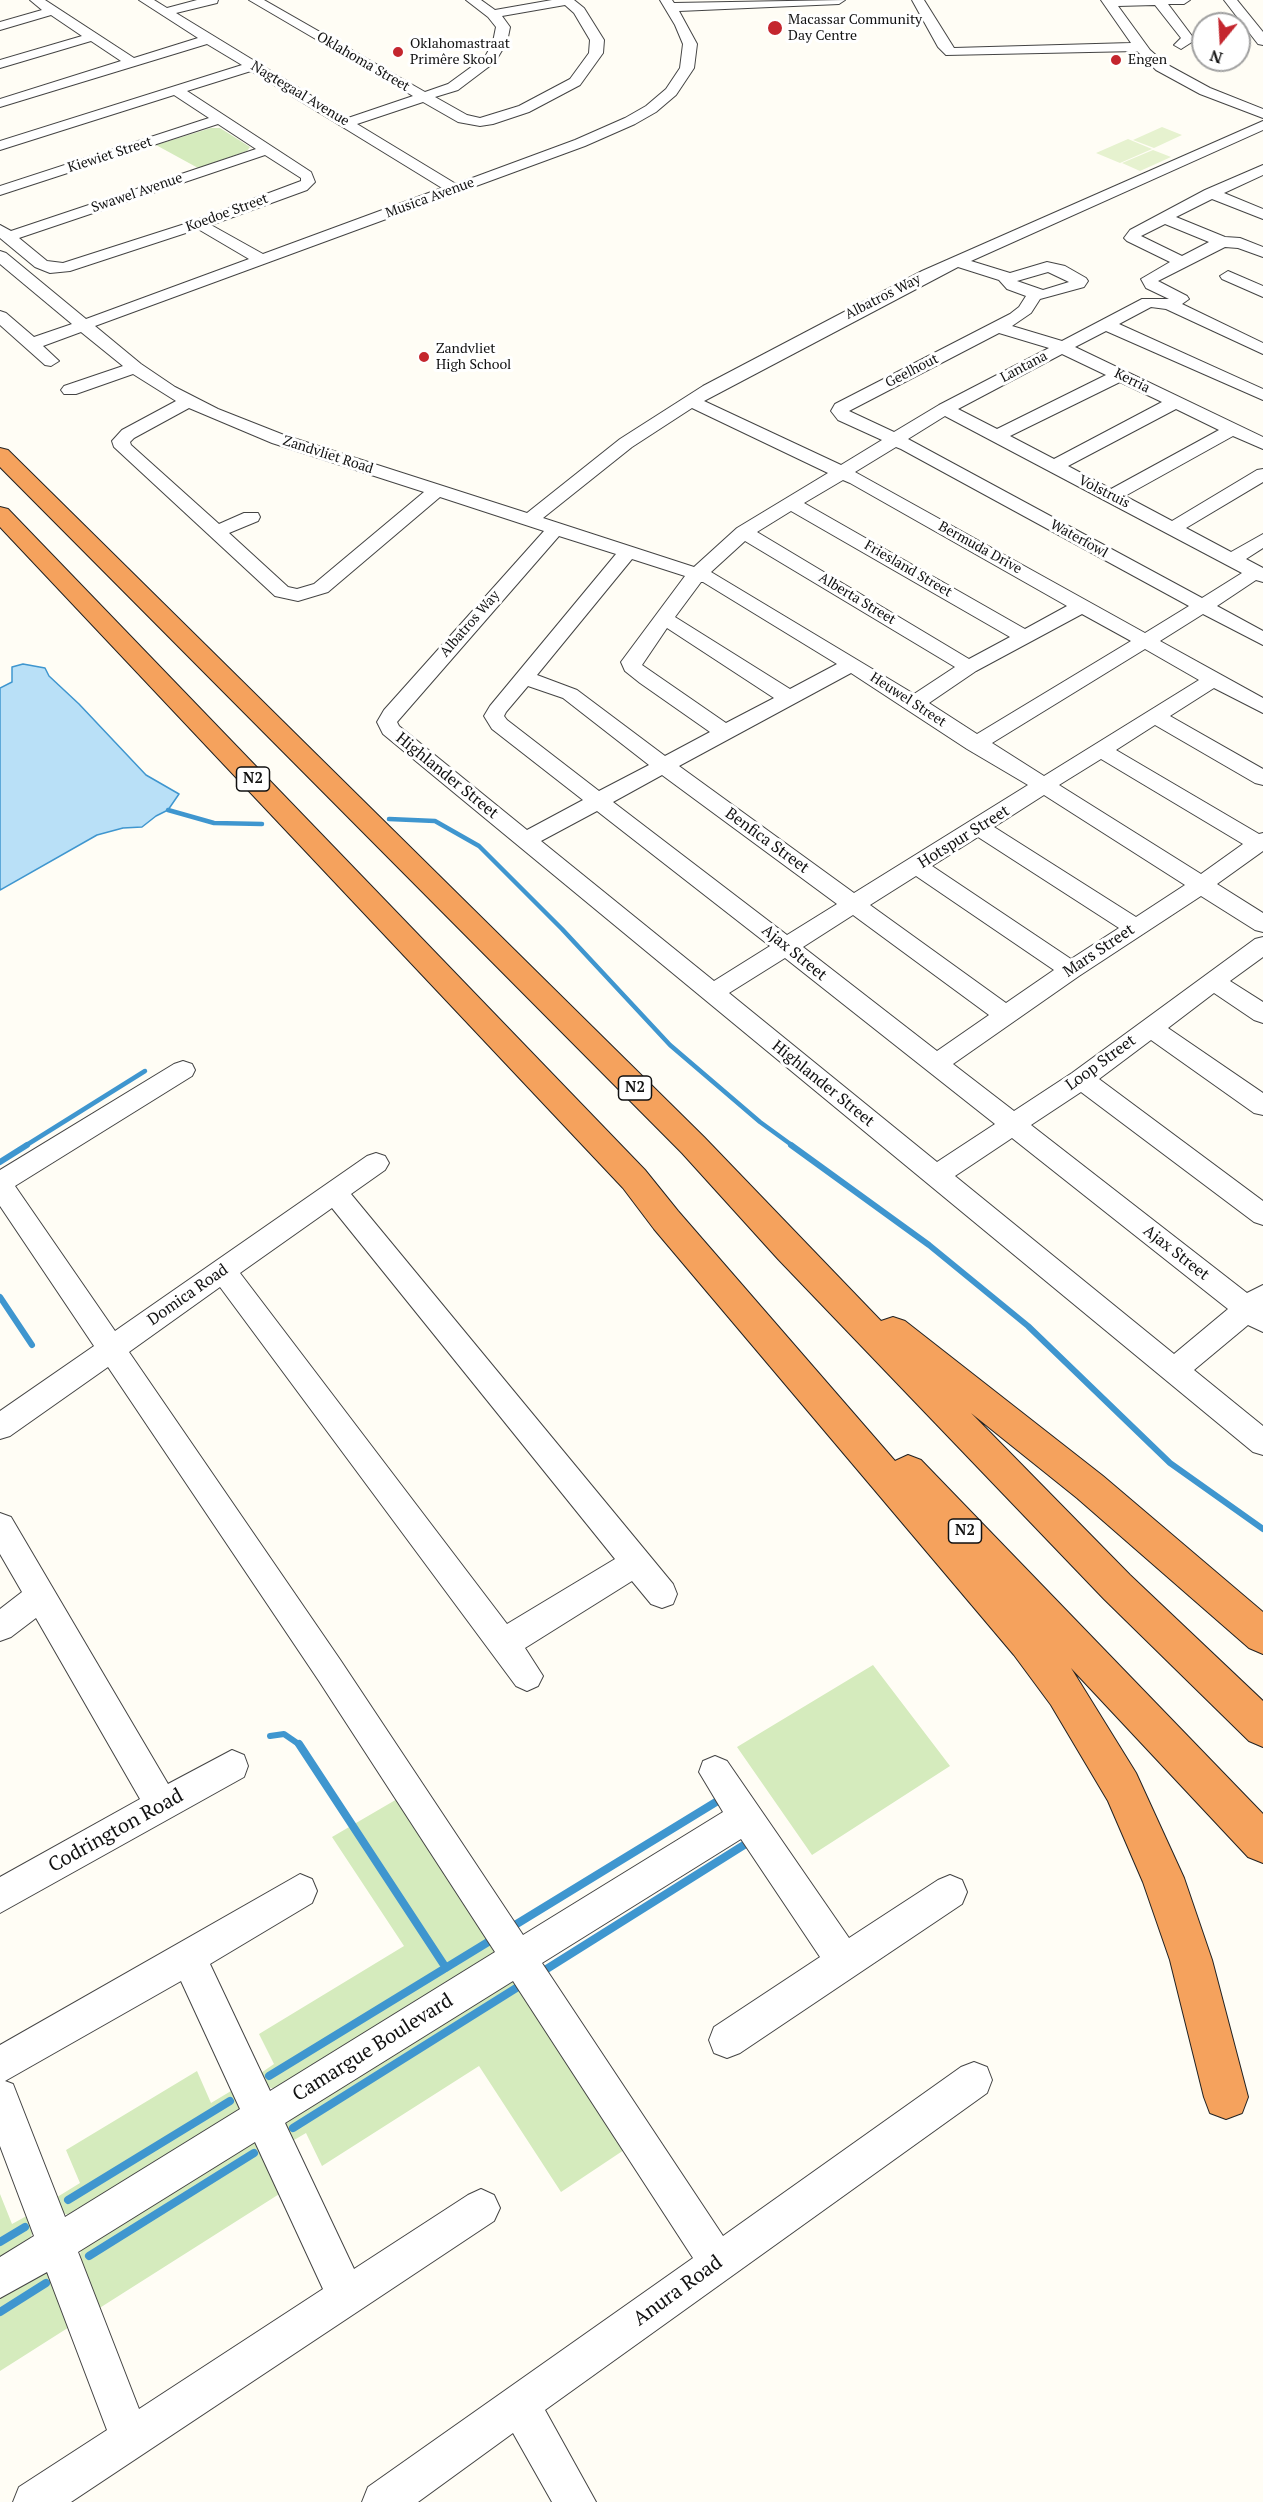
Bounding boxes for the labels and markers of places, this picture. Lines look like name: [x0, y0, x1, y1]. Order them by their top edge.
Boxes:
place label: Macassar Community Day Centre: [788, 12, 922, 44]
marker: Macassar Community Day Centre: [766, 19, 784, 37]
place label: Oklahomastraat Primêre Skool: [410, 36, 510, 68]
marker: Oklahomastraat Primêre Skool: [391, 45, 405, 59]
place label: Engen: [1128, 52, 1167, 68]
marker: Engen: [1109, 53, 1123, 67]
place label: Zandvliet High School: [436, 341, 511, 374]
marker: Zandvliet High School: [417, 350, 431, 364]

